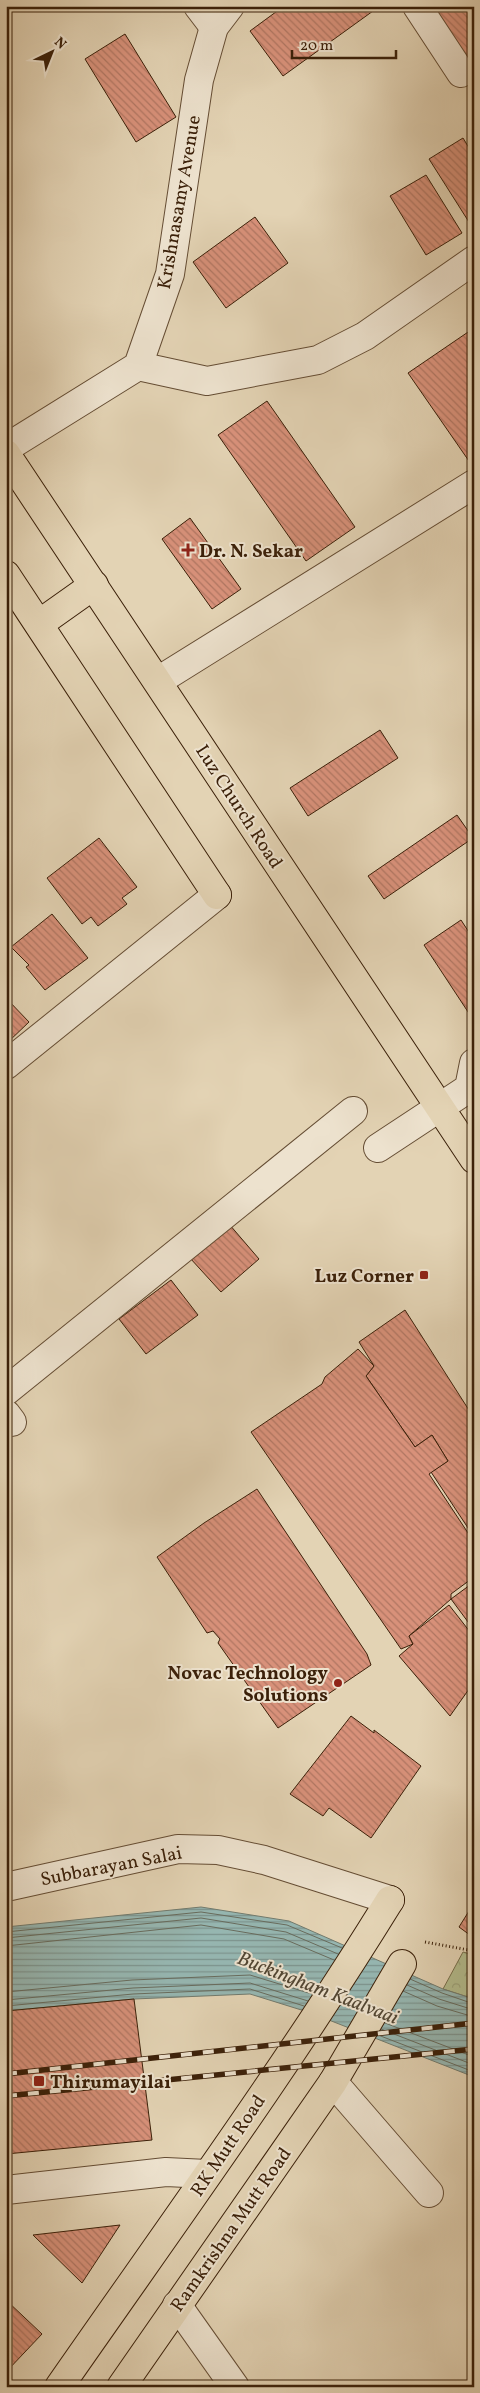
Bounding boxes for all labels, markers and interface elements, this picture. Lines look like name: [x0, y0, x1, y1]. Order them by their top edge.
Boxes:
north arrow: [28, 28, 78, 78]
scale bar: [292, 28, 396, 60]
text: N: [50, 33, 70, 54]
text: 20 m: [300, 36, 333, 57]
street label: Krishnasamy Avenue: [152, 113, 208, 291]
place label: Dr. N. Sekar: [199, 539, 303, 565]
marker: Dr. N. Sekar: [181, 543, 195, 557]
street label: Luz Church Road: [188, 740, 288, 874]
place label: Luz Corner: [315, 1264, 414, 1290]
marker: Luz Corner: [418, 1269, 430, 1281]
place label: Novac Technology Solutions: [168, 1661, 328, 1709]
marker: Novac Technology Solutions: [332, 1677, 344, 1689]
street label: Subbarayan Salai: [38, 1840, 185, 1893]
water label: Buckingham Kaalvaai: [233, 1945, 403, 2033]
place label: Thirumayilai: [50, 2070, 171, 2096]
marker: Thirumayilai: [32, 2074, 46, 2088]
street label: RK Mutt Road: [185, 2090, 272, 2202]
street label: Ramkrishna Mutt Road: [165, 2143, 298, 2318]

